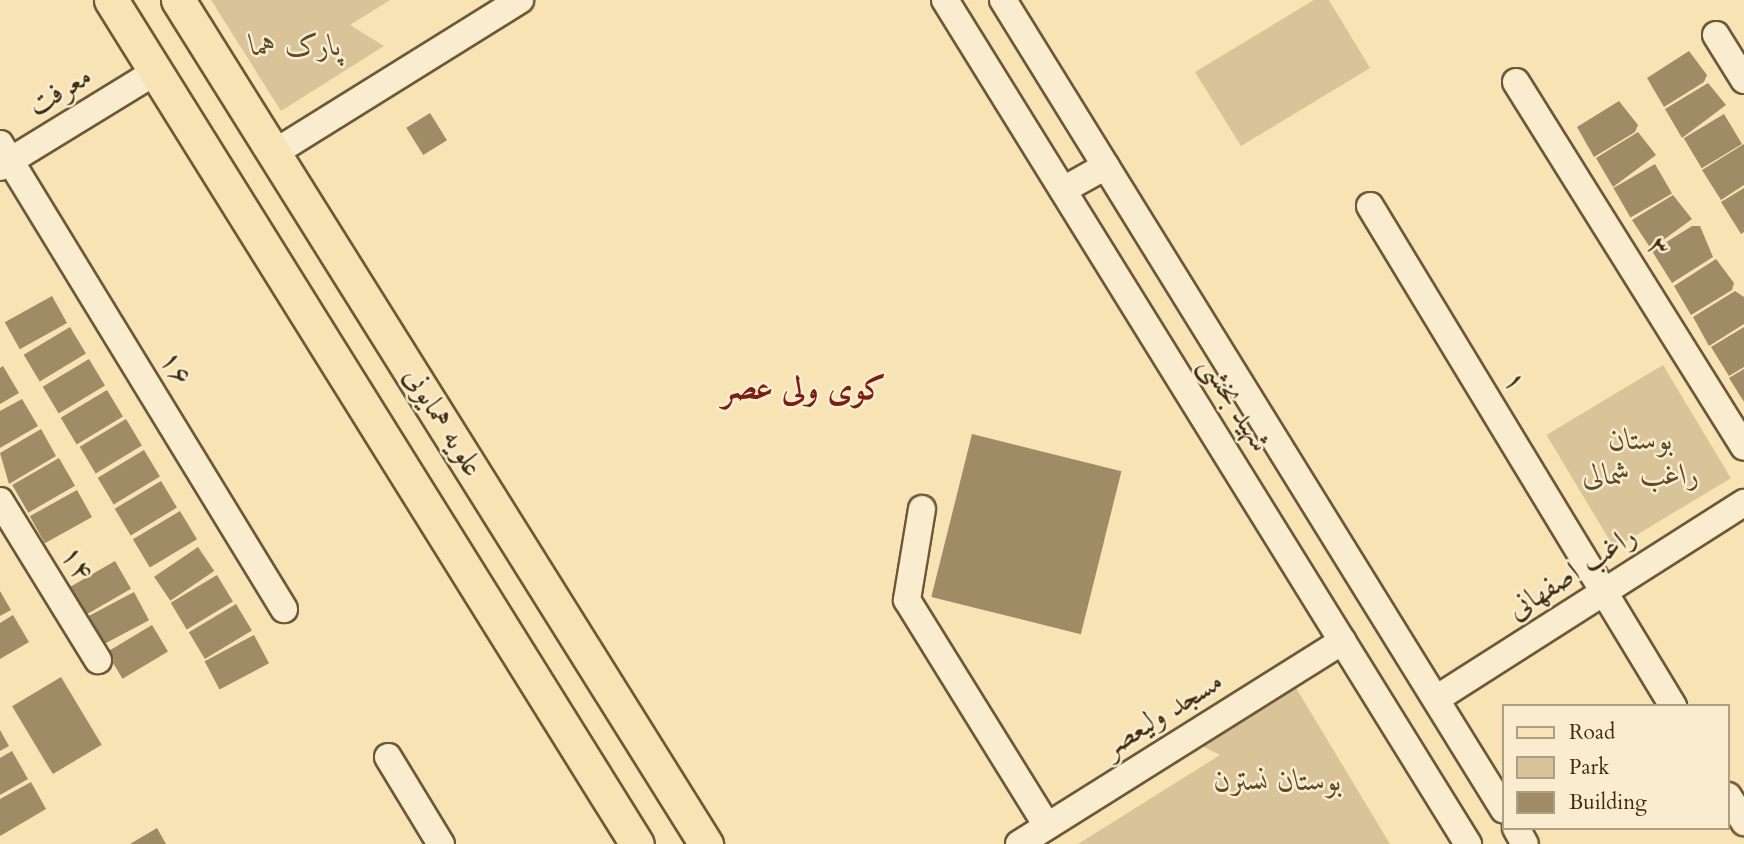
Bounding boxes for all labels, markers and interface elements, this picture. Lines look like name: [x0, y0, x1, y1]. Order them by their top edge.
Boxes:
park label: پارک هما: [250, 28, 342, 64]
street label: معرفت: [21, 58, 99, 124]
street label: ۳: [1638, 230, 1678, 264]
street label: ۱۶: [152, 344, 200, 392]
street label: شهید بخشی: [1192, 349, 1278, 459]
street label: علویه همایونی: [395, 360, 491, 484]
street label: ۱: [1495, 364, 1535, 398]
district label: کوی ولی عصر: [722, 369, 886, 409]
park label: بوستان راغب شمالی: [1582, 422, 1700, 492]
street label: راغب اصفهانی: [1501, 518, 1643, 628]
street label: ۱۴: [52, 539, 102, 587]
street label: مسجد ولیعصر: [1096, 663, 1230, 765]
legend: [1502, 704, 1730, 830]
text: Road: [1569, 718, 1615, 747]
text: Park: [1569, 753, 1609, 782]
park label: بوستان نسترن: [1214, 763, 1342, 799]
text: Building: [1569, 788, 1647, 817]

